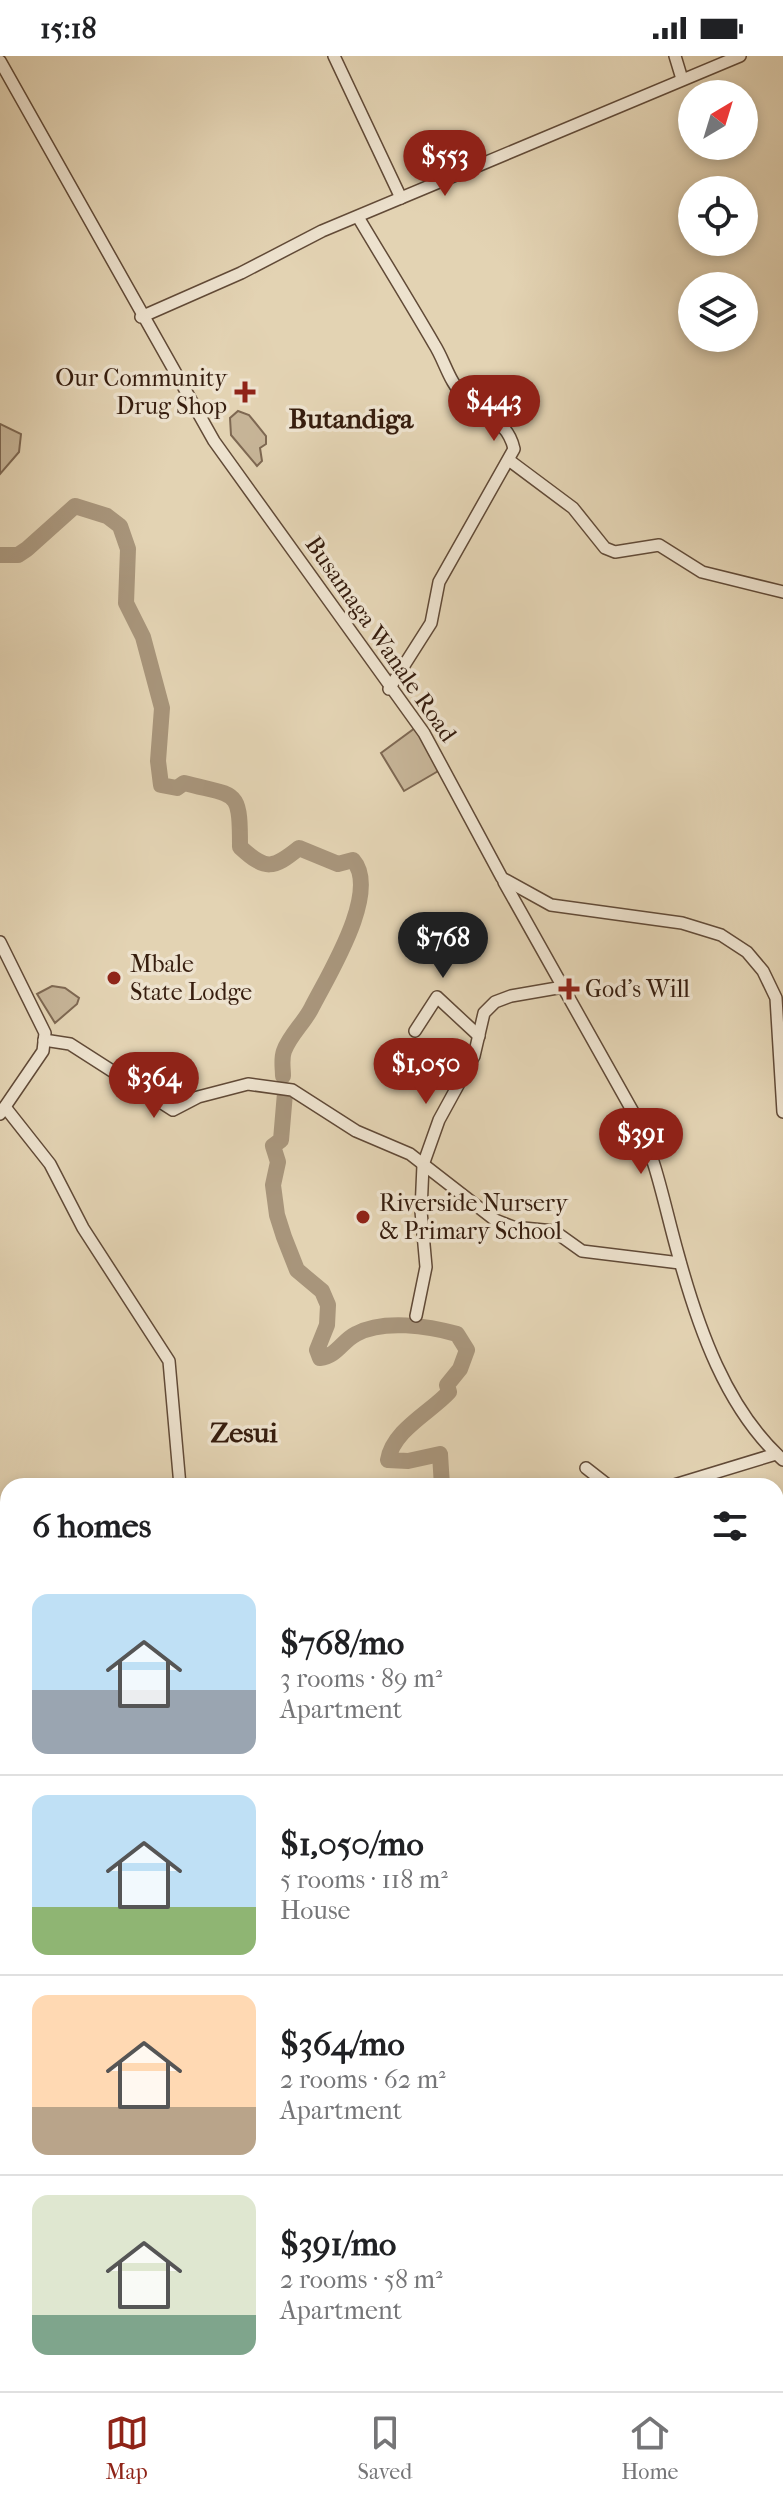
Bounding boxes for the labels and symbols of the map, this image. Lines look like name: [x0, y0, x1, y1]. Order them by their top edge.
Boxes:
north arrow: [678, 80, 758, 160]
pin: $553: [398, 130, 492, 198]
place label: Our Community Drug Shop: [55, 364, 228, 420]
pin: $443: [447, 375, 541, 443]
marker: Our Community Drug Shop: [234, 381, 256, 403]
district label: Butandiga: [289, 402, 414, 435]
street label: Busamaga Wanale Road: [299, 531, 463, 748]
pin: $768: [396, 912, 490, 980]
place label: Mbale State Lodge: [130, 950, 252, 1006]
marker: Mbale State Lodge: [105, 969, 123, 987]
place label: God's Will: [585, 975, 690, 1003]
marker: God's Will: [560, 980, 578, 998]
pin: $1,050: [361, 1038, 491, 1106]
pin: $364: [107, 1052, 201, 1120]
pin: $391: [594, 1108, 688, 1176]
place label: Riverside Nursery & Primary School: [379, 1189, 569, 1245]
marker: Riverside Nursery & Primary School: [354, 1208, 372, 1226]
district label: Zesui: [210, 1416, 278, 1449]

